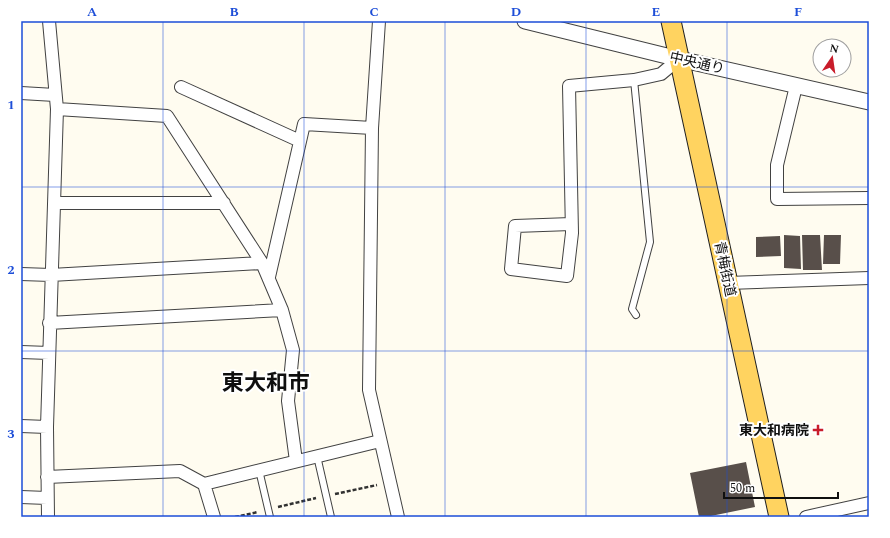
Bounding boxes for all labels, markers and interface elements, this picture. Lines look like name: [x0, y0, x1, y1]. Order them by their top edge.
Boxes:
text: A: [87, 2, 97, 22]
text: B: [229, 2, 239, 22]
text: C: [369, 2, 379, 22]
text: D: [511, 2, 521, 22]
text: E: [652, 2, 661, 22]
text: F: [794, 2, 802, 22]
north arrow: [812, 38, 852, 78]
text: N: [828, 39, 840, 58]
street label: 中央通り: [667, 46, 727, 80]
text: 1: [7, 95, 15, 115]
street label: 青梅街道: [709, 239, 741, 299]
text: 2: [7, 260, 15, 280]
district label: 東大和市: [222, 367, 310, 400]
place label: 東大和病院: [739, 420, 809, 441]
text: 3: [7, 424, 15, 444]
marker: 東大和病院: [812, 424, 824, 436]
scale bar: [724, 474, 838, 500]
text: 50 m: [730, 479, 755, 498]

